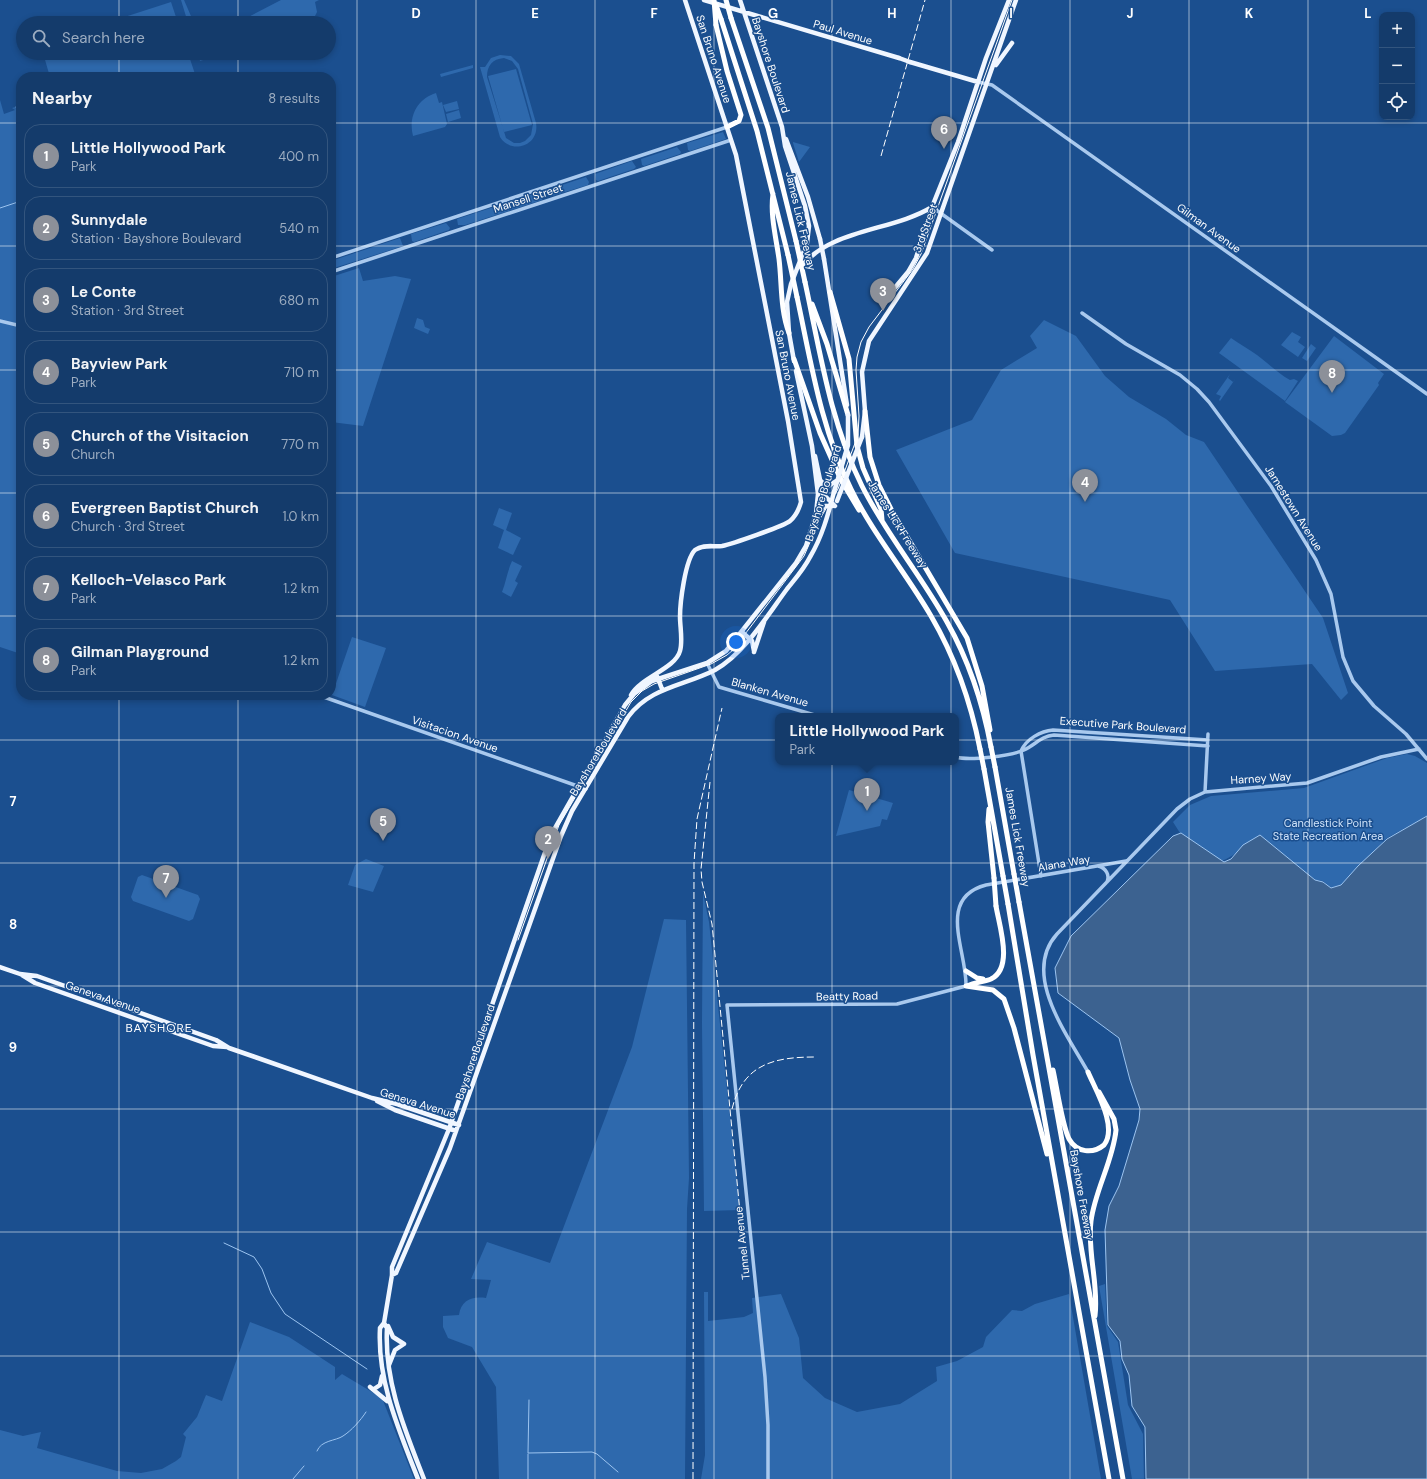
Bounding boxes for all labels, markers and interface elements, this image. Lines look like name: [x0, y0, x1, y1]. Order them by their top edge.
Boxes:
text: D: [411, 5, 421, 22]
text: E: [531, 5, 539, 22]
text: F: [650, 5, 658, 22]
text: G: [768, 5, 778, 22]
text: H: [887, 5, 897, 22]
text: I: [1009, 5, 1013, 22]
text: J: [1126, 5, 1134, 22]
text: K: [1245, 5, 1254, 22]
text: L: [1364, 5, 1372, 22]
map controls: [1379, 12, 1415, 120]
button: +: [1379, 12, 1415, 48]
street label: San Bruno Avenue: [693, 13, 735, 105]
street label: Bayshore Boulevard: [749, 15, 793, 115]
search box: [16, 16, 336, 60]
street label: Paul Avenue: [812, 16, 874, 48]
icon: search: [30, 27, 52, 49]
text: Search here: [62, 28, 145, 48]
button: −: [1379, 48, 1415, 84]
button: locate: [1379, 84, 1415, 120]
text: Nearby: [32, 87, 92, 109]
text: 8 results: [268, 90, 320, 107]
pin: 6: [931, 116, 957, 149]
text: Little Hollywood Park: [71, 138, 226, 158]
text: 1: [44, 148, 48, 165]
text: 400 m: [278, 148, 319, 165]
text: Park: [71, 158, 97, 175]
street label: James Lick Freeway: [783, 170, 819, 272]
street label: Mansell Street: [491, 180, 565, 216]
street label: Gilman Avenue: [1174, 200, 1244, 256]
street label: 3rd Street: [910, 201, 940, 255]
text: Sunnydale: [71, 210, 148, 230]
text: 2: [42, 220, 50, 237]
text: 540 m: [279, 220, 319, 237]
text: Station · Bayshore Boulevard: [71, 230, 241, 247]
pin: 3: [870, 278, 896, 311]
text: Le Conte: [71, 282, 136, 302]
text: 3: [42, 292, 50, 309]
text: 680 m: [279, 292, 319, 309]
text: Station · 3rd Street: [71, 302, 184, 319]
street label: San Bruno Avenue: [772, 329, 804, 421]
text: Bayview Park: [71, 354, 168, 374]
pin: 8: [1319, 360, 1345, 393]
text: 4: [42, 364, 50, 381]
text: 710 m: [284, 364, 319, 381]
text: Park: [71, 374, 97, 391]
text: Church of the Visitacion: [71, 426, 249, 446]
text: 5: [42, 436, 50, 453]
text: 770 m: [281, 436, 319, 453]
street label: Bayshore Boulevard: [802, 443, 844, 543]
text: Church: [71, 446, 115, 463]
street label: Jamestown Avenue: [1262, 463, 1326, 553]
pin: 4: [1072, 469, 1098, 502]
street label: James Lick Freeway: [865, 477, 931, 571]
text: Evergreen Baptist Church: [71, 498, 259, 518]
text: 6: [42, 508, 50, 525]
text: 1.0 km: [282, 508, 319, 525]
text: Church · 3rd Street: [71, 518, 185, 535]
text: Kelloch-Velasco Park: [71, 570, 226, 590]
text: 7: [43, 580, 49, 597]
text: 1.2 km: [283, 580, 319, 597]
text: Park: [71, 590, 97, 607]
your location: [726, 632, 746, 652]
text: Gilman Playground: [71, 642, 209, 662]
text: 8: [42, 652, 50, 669]
text: 1.2 km: [283, 652, 319, 669]
text: Park: [71, 662, 97, 679]
street label: Blanken Avenue: [730, 674, 810, 710]
street label: Bayshore Boulevard: [566, 706, 630, 798]
street label: Visitacion Avenue: [410, 713, 500, 755]
popup: [775, 713, 959, 765]
street label: Executive Park Boulevard: [1059, 714, 1187, 736]
text: Little Hollywood Park: [790, 721, 944, 741]
text: Park: [790, 741, 815, 758]
street label: Harney Way: [1230, 769, 1292, 787]
pin: 1: [854, 778, 880, 811]
street label: James Lick Freeway: [1002, 786, 1034, 888]
text: 7: [10, 793, 17, 810]
pin: 5: [370, 808, 396, 841]
park label: Candlestick Point State Recreation Area: [1273, 816, 1383, 843]
pin: 2: [535, 826, 561, 859]
street label: Alana Way: [1037, 852, 1091, 874]
pin: 7: [153, 865, 179, 898]
text: 8: [9, 916, 17, 933]
street label: Geneva Avenue: [63, 978, 143, 1016]
street label: Beatty Road: [816, 988, 878, 1004]
street label: Bayshore Boulevard: [452, 1002, 498, 1101]
district label: BAYSHORE: [126, 1020, 193, 1036]
text: 9: [9, 1039, 17, 1056]
street label: Geneva Avenue: [378, 1085, 458, 1121]
street label: Bayshore Freeway: [1067, 1149, 1097, 1241]
street label: Tunnel Avenue: [731, 1206, 753, 1280]

